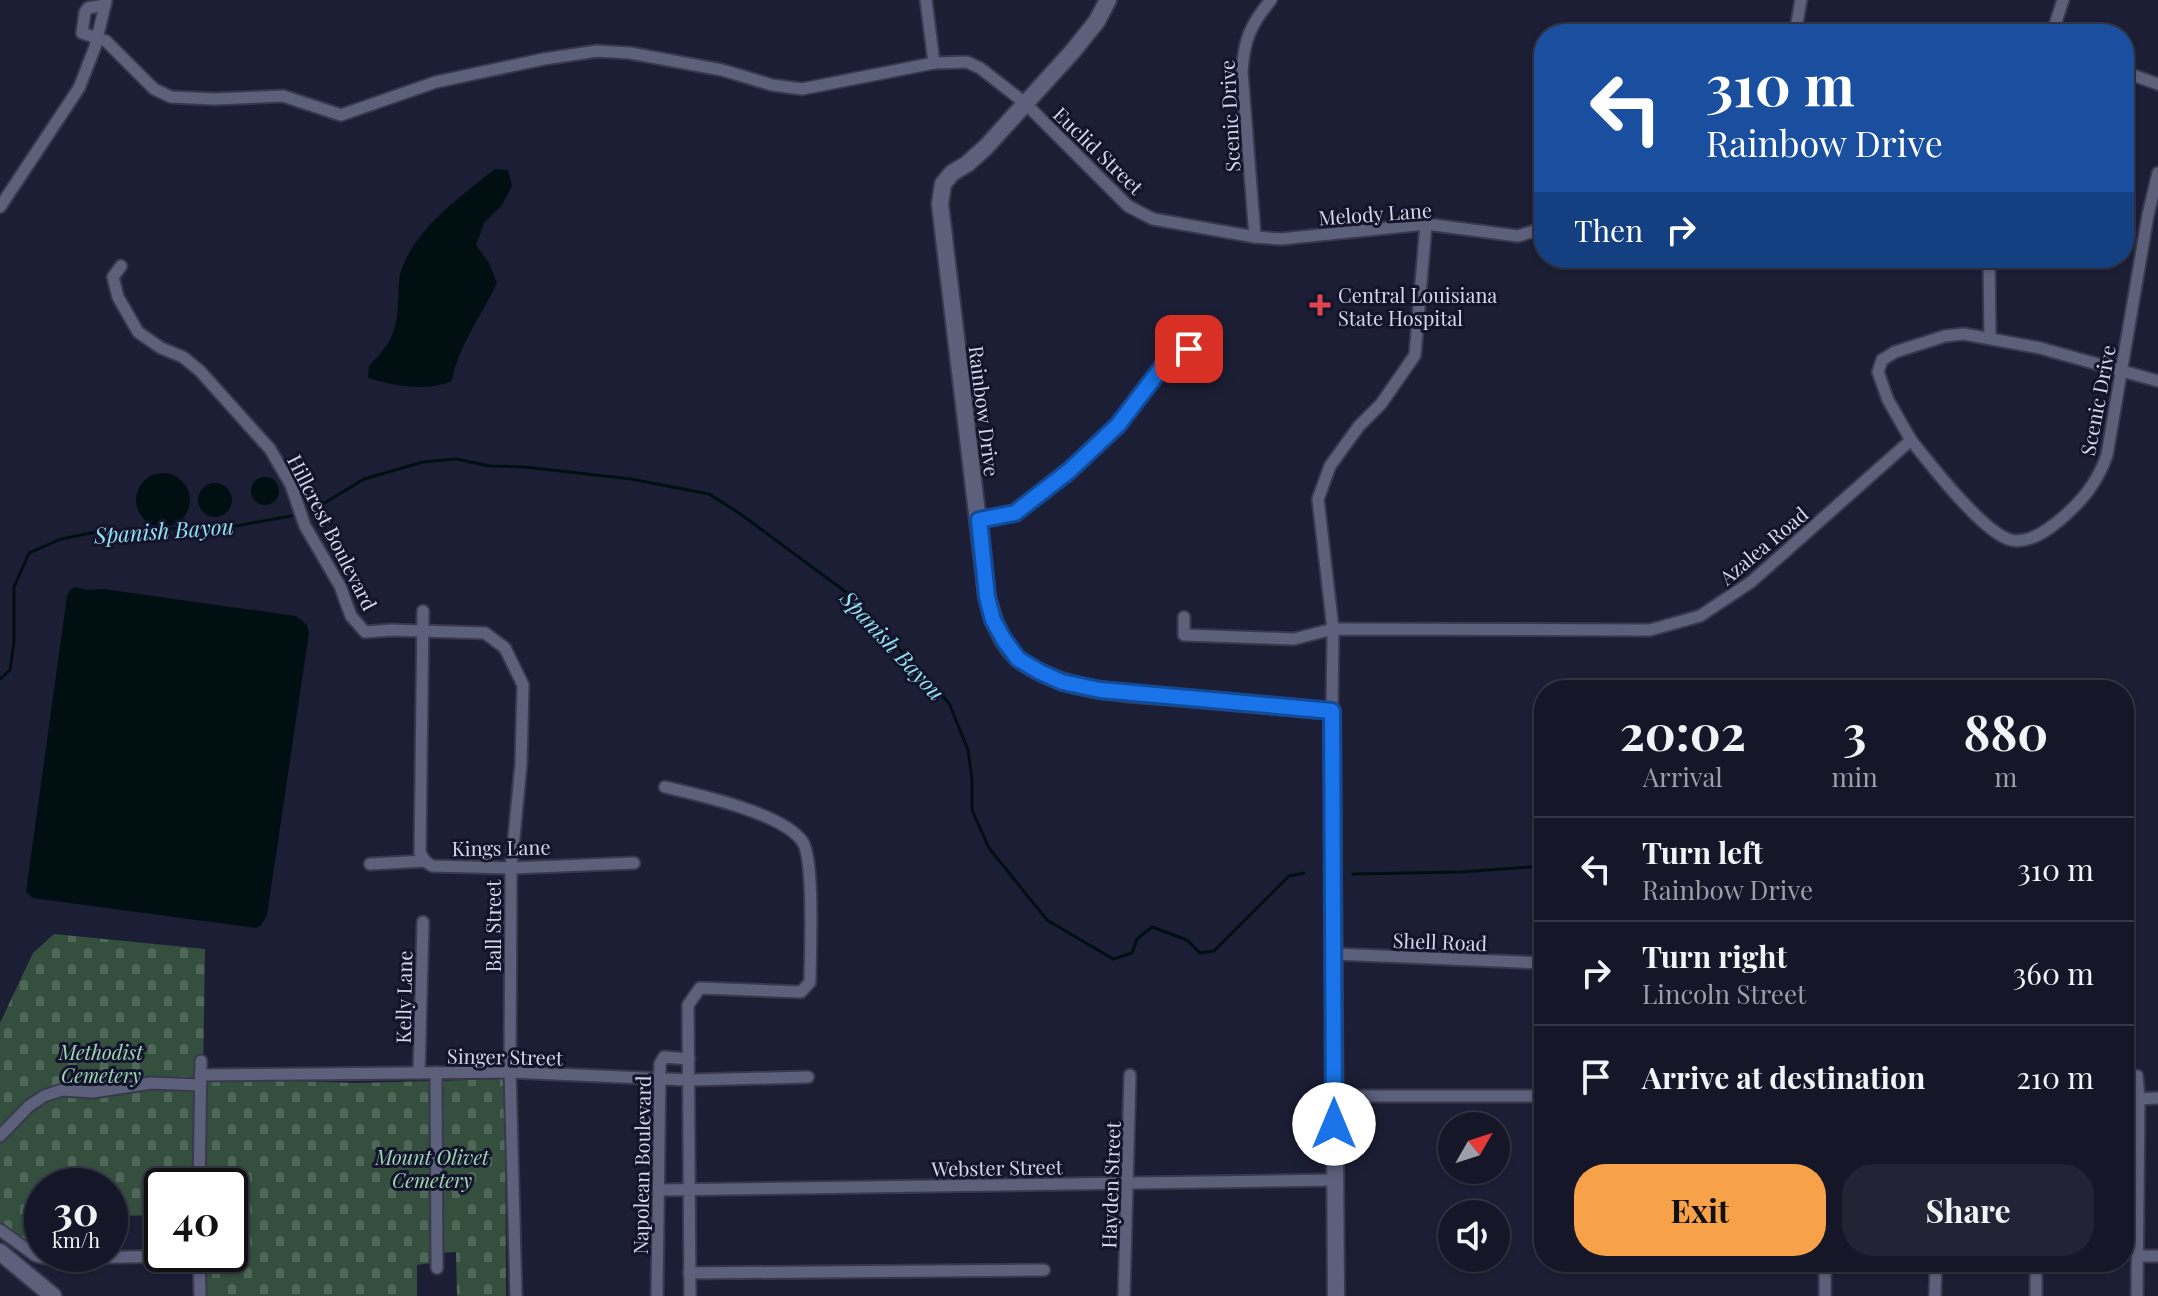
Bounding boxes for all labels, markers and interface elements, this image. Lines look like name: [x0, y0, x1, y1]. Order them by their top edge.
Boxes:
text: 310 m: [1706, 46, 1855, 121]
icon: left: [1574, 56, 1678, 160]
street label: Scenic Drive: [1213, 59, 1245, 173]
street label: Euclid Street: [1048, 100, 1151, 200]
text: Rainbow Drive: [1706, 118, 1943, 166]
street label: Melody Lane: [1317, 196, 1433, 230]
icon: right: [1659, 208, 1703, 252]
text: Then: [1574, 210, 1643, 250]
place label: Central Louisiana State Hospital: [1338, 281, 1497, 331]
marker: Central Louisiana State Hospital: [1309, 294, 1331, 316]
pin: [1155, 315, 1223, 383]
icon: arrive: [1167, 327, 1211, 371]
street label: Scenic Drive: [2073, 342, 2121, 458]
street label: Rainbow Drive: [964, 344, 1006, 478]
street label: Hillcrest Boulevard: [282, 449, 384, 615]
street label: Azalea Road: [1712, 500, 1813, 591]
water label: Spanish Bayou: [92, 510, 235, 550]
water label: Spanish Bayou: [834, 583, 952, 706]
text: 20:02: [1620, 699, 1746, 763]
text: 3: [1843, 699, 1866, 763]
text: 880: [1963, 699, 2048, 763]
text: Arrival: [1643, 759, 1723, 794]
text: min: [1832, 759, 1878, 794]
text: m: [1994, 759, 2017, 794]
text: Turn left: [1642, 832, 1763, 872]
street label: Kings Lane: [451, 833, 551, 861]
icon: left: [1574, 847, 1618, 891]
text: 310 m: [2017, 849, 2094, 889]
text: Rainbow Drive: [1642, 872, 1813, 907]
street label: Ball Street: [479, 879, 506, 972]
street label: Shell Road: [1392, 926, 1488, 956]
text: Turn right: [1642, 936, 1787, 976]
street label: Kelly Lane: [389, 950, 417, 1044]
icon: right: [1574, 951, 1618, 995]
text: 360 m: [2013, 953, 2094, 993]
text: Lincoln Street: [1642, 976, 1806, 1011]
park label: Methodist Cemetery: [58, 1038, 144, 1088]
street label: Singer Street: [447, 1041, 564, 1071]
icon: arrive: [1574, 1055, 1618, 1099]
text: Arrive at destination: [1642, 1057, 1925, 1097]
text: 210 m: [2016, 1057, 2094, 1097]
street label: Napolean Boulevard: [626, 1075, 656, 1255]
position arrow: [1292, 1082, 1376, 1166]
north arrow: [1438, 1112, 1510, 1184]
map controls: [1438, 1112, 1510, 1272]
street label: Hayden Street: [1094, 1120, 1126, 1249]
park label: Mount Olivet Cemetery: [374, 1143, 490, 1193]
street label: Webster Street: [930, 1152, 1064, 1182]
button: Exit: [1574, 1164, 1826, 1256]
button: Share: [1842, 1164, 2094, 1256]
speed limit sign: 40: [144, 1168, 248, 1272]
text: 30: [53, 1183, 99, 1236]
button: sound: [1438, 1200, 1510, 1272]
text: km/h: [52, 1226, 100, 1253]

